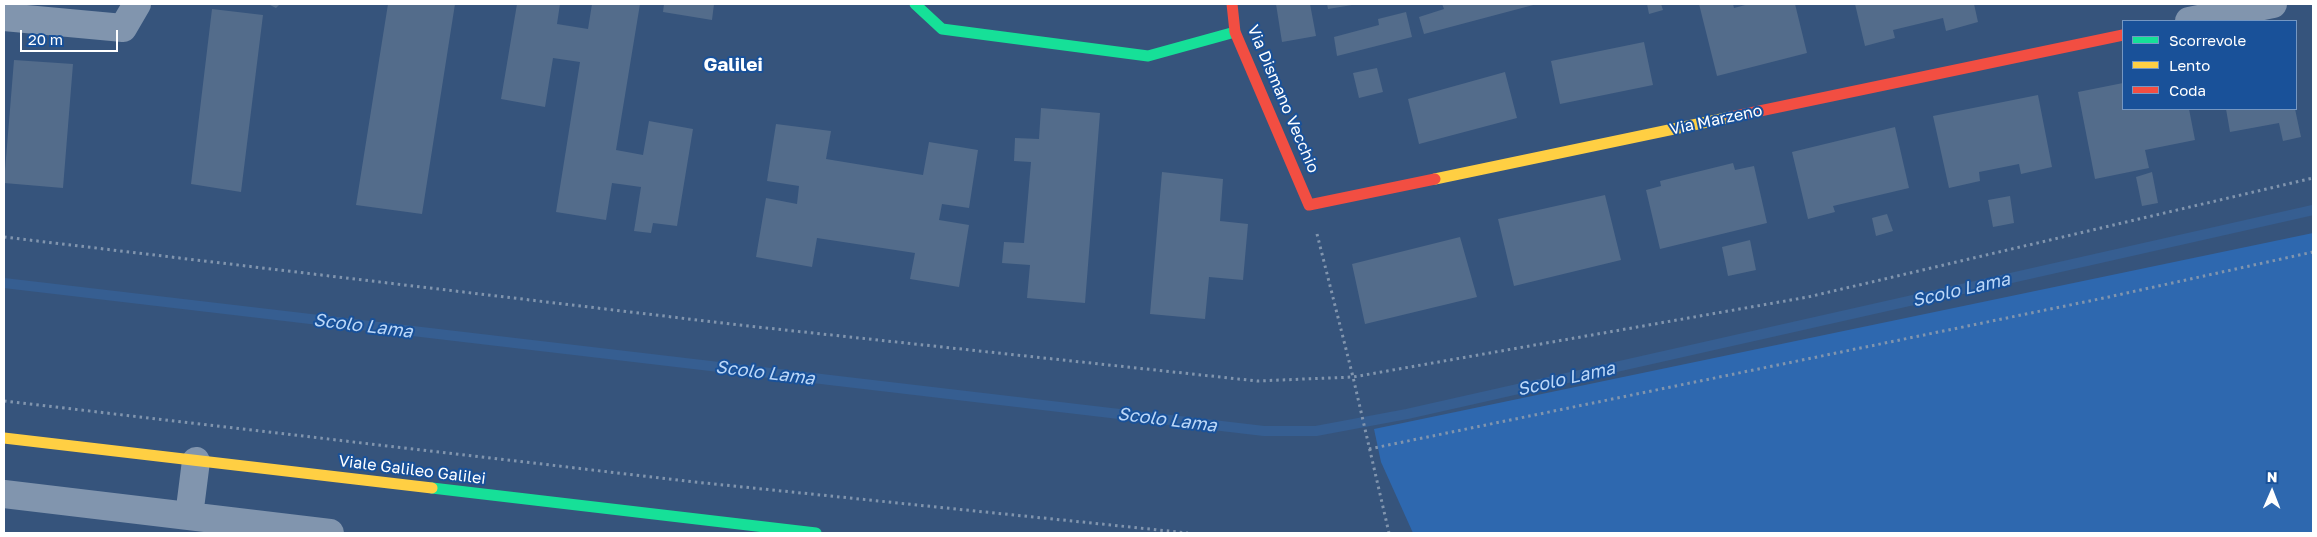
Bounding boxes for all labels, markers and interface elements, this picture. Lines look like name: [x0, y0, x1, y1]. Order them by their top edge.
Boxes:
scale bar: [22, 20, 120, 52]
legend: [2122, 20, 2297, 110]
street label: Via Dismano Vecchio: [1243, 22, 1323, 176]
text: 20 m: [28, 30, 63, 48]
text: Scorrevole: [2169, 31, 2246, 49]
district label: Galilei: [703, 54, 763, 76]
text: Lento: [2169, 56, 2210, 74]
text: Coda: [2169, 81, 2206, 99]
street label: Via Marzeno: [1668, 101, 1764, 139]
water label: Scolo Lama: [1910, 268, 2012, 312]
water label: Scolo Lama: [312, 309, 414, 343]
water label: Scolo Lama: [714, 356, 816, 390]
water label: Scolo Lama: [1515, 357, 1617, 401]
water label: Scolo Lama: [1116, 403, 1218, 437]
street label: Viale Galileo Galilei: [337, 451, 487, 489]
north arrow: [2247, 467, 2297, 517]
text: N: [2267, 468, 2278, 485]

